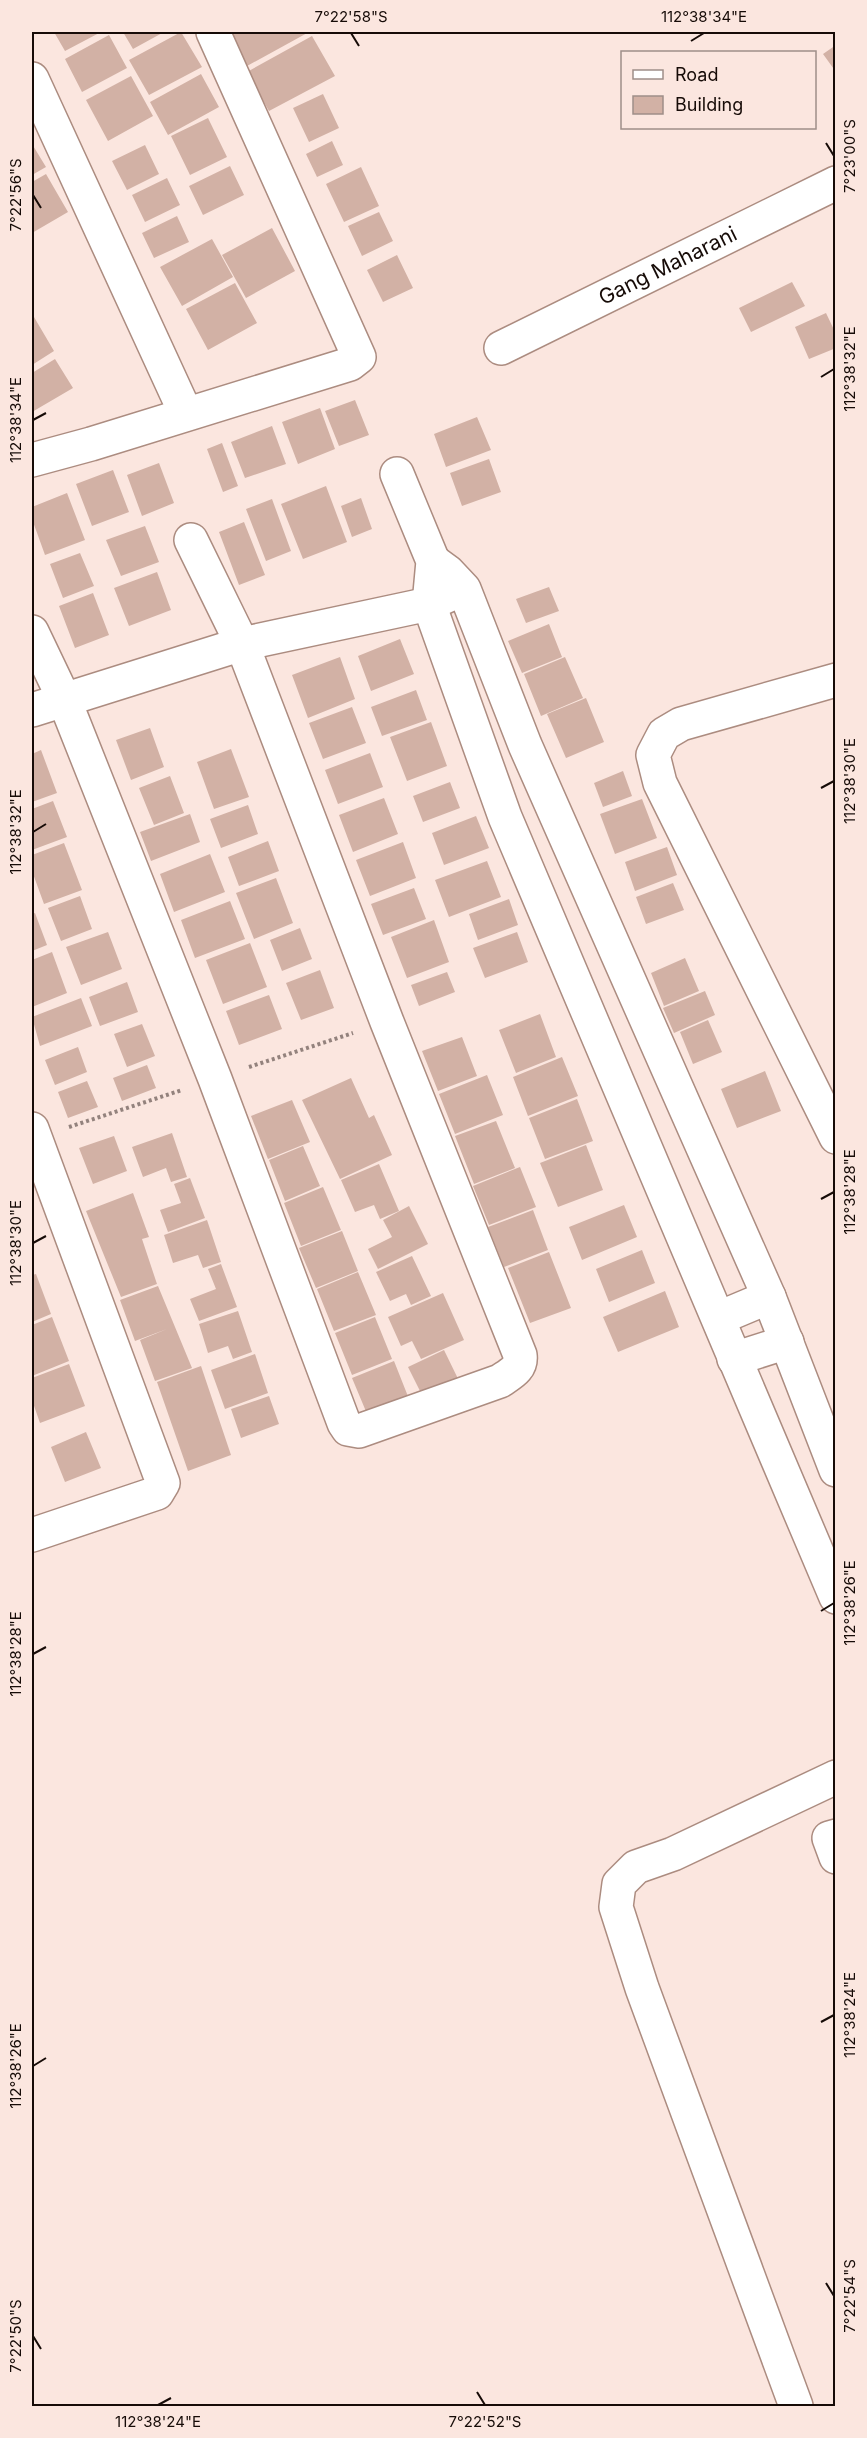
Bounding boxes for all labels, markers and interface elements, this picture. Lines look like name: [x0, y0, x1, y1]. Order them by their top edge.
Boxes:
text: 7°22'58"S: [314, 7, 388, 26]
text: 112°38'34"E: [661, 7, 747, 26]
legend: [621, 51, 816, 129]
text: Road: [675, 64, 718, 85]
text: Building: [675, 94, 743, 115]
text: 7°23'00"S: [840, 119, 859, 193]
text: 7°22'56"S: [6, 158, 25, 232]
street label: Gang Maharani: [594, 221, 741, 310]
text: 112°38'32"E: [840, 326, 859, 412]
text: 112°38'34"E: [6, 377, 25, 463]
text: 112°38'30"E: [840, 738, 859, 824]
text: 112°38'32"E: [6, 789, 25, 875]
text: 112°38'28"E: [840, 1149, 859, 1235]
text: 112°38'30"E: [6, 1200, 25, 1286]
text: 112°38'26"E: [840, 1560, 859, 1646]
text: 112°38'28"E: [6, 1611, 25, 1697]
text: 112°38'24"E: [840, 1972, 859, 2058]
text: 112°38'26"E: [6, 2023, 25, 2109]
text: 7°22'54"S: [840, 2259, 859, 2333]
text: 7°22'50"S: [6, 2299, 25, 2373]
text: 112°38'24"E: [115, 2412, 201, 2431]
text: 7°22'52"S: [449, 2412, 522, 2431]

